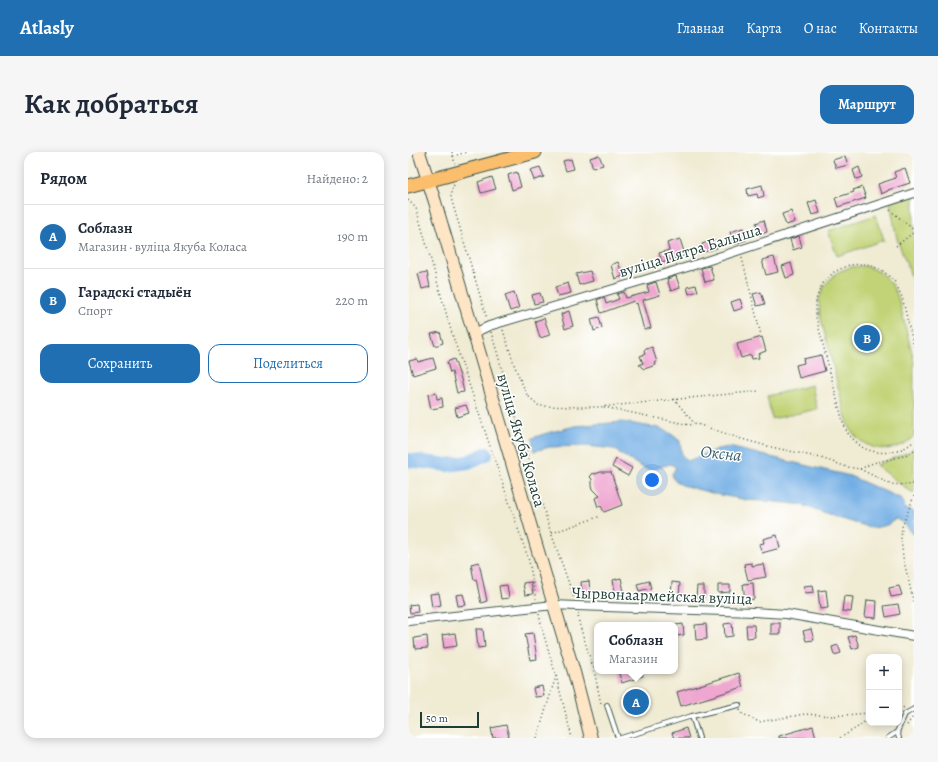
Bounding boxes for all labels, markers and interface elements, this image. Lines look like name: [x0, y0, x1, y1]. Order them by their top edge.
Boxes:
text: Atlasly: [20, 15, 74, 41]
text: Главная: [677, 19, 724, 38]
text: Карта: [746, 19, 782, 38]
text: О нас: [804, 19, 837, 38]
text: Контакты: [859, 19, 918, 38]
text: Как добраться: [24, 85, 199, 123]
button: Маршрут: [820, 85, 914, 124]
text: Рядом: [40, 167, 87, 190]
text: Найдено: 2: [307, 170, 368, 187]
text: Соблазн: [78, 218, 133, 238]
street label: вуліца Пятра Балыша: [616, 219, 765, 283]
text: A: [49, 228, 57, 245]
text: 190 m: [337, 228, 368, 245]
text: Магазин · вуліца Якуба Коласа: [78, 238, 247, 255]
text: Гарадскі стадыён: [78, 282, 192, 302]
text: B: [49, 292, 57, 309]
text: 220 m: [335, 292, 368, 309]
text: Спорт: [78, 302, 112, 319]
pin: B: [854, 323, 880, 353]
button: Сохранить: [40, 344, 200, 383]
button: Поделиться: [208, 344, 368, 383]
street label: вуліца Якуба Коласа: [491, 371, 551, 510]
water label: Оксна: [699, 440, 743, 467]
your location: [642, 470, 662, 490]
street label: Чырвонаармейская вуліца: [571, 582, 753, 610]
popup: [594, 622, 678, 674]
text: Соблазн: [609, 630, 663, 650]
text: Магазин: [609, 650, 658, 667]
map controls: [866, 654, 902, 726]
button: +: [866, 654, 902, 690]
pin: A: [623, 687, 649, 717]
button: −: [866, 690, 902, 726]
scale bar: [420, 710, 479, 729]
text: 50 m: [426, 711, 448, 726]

